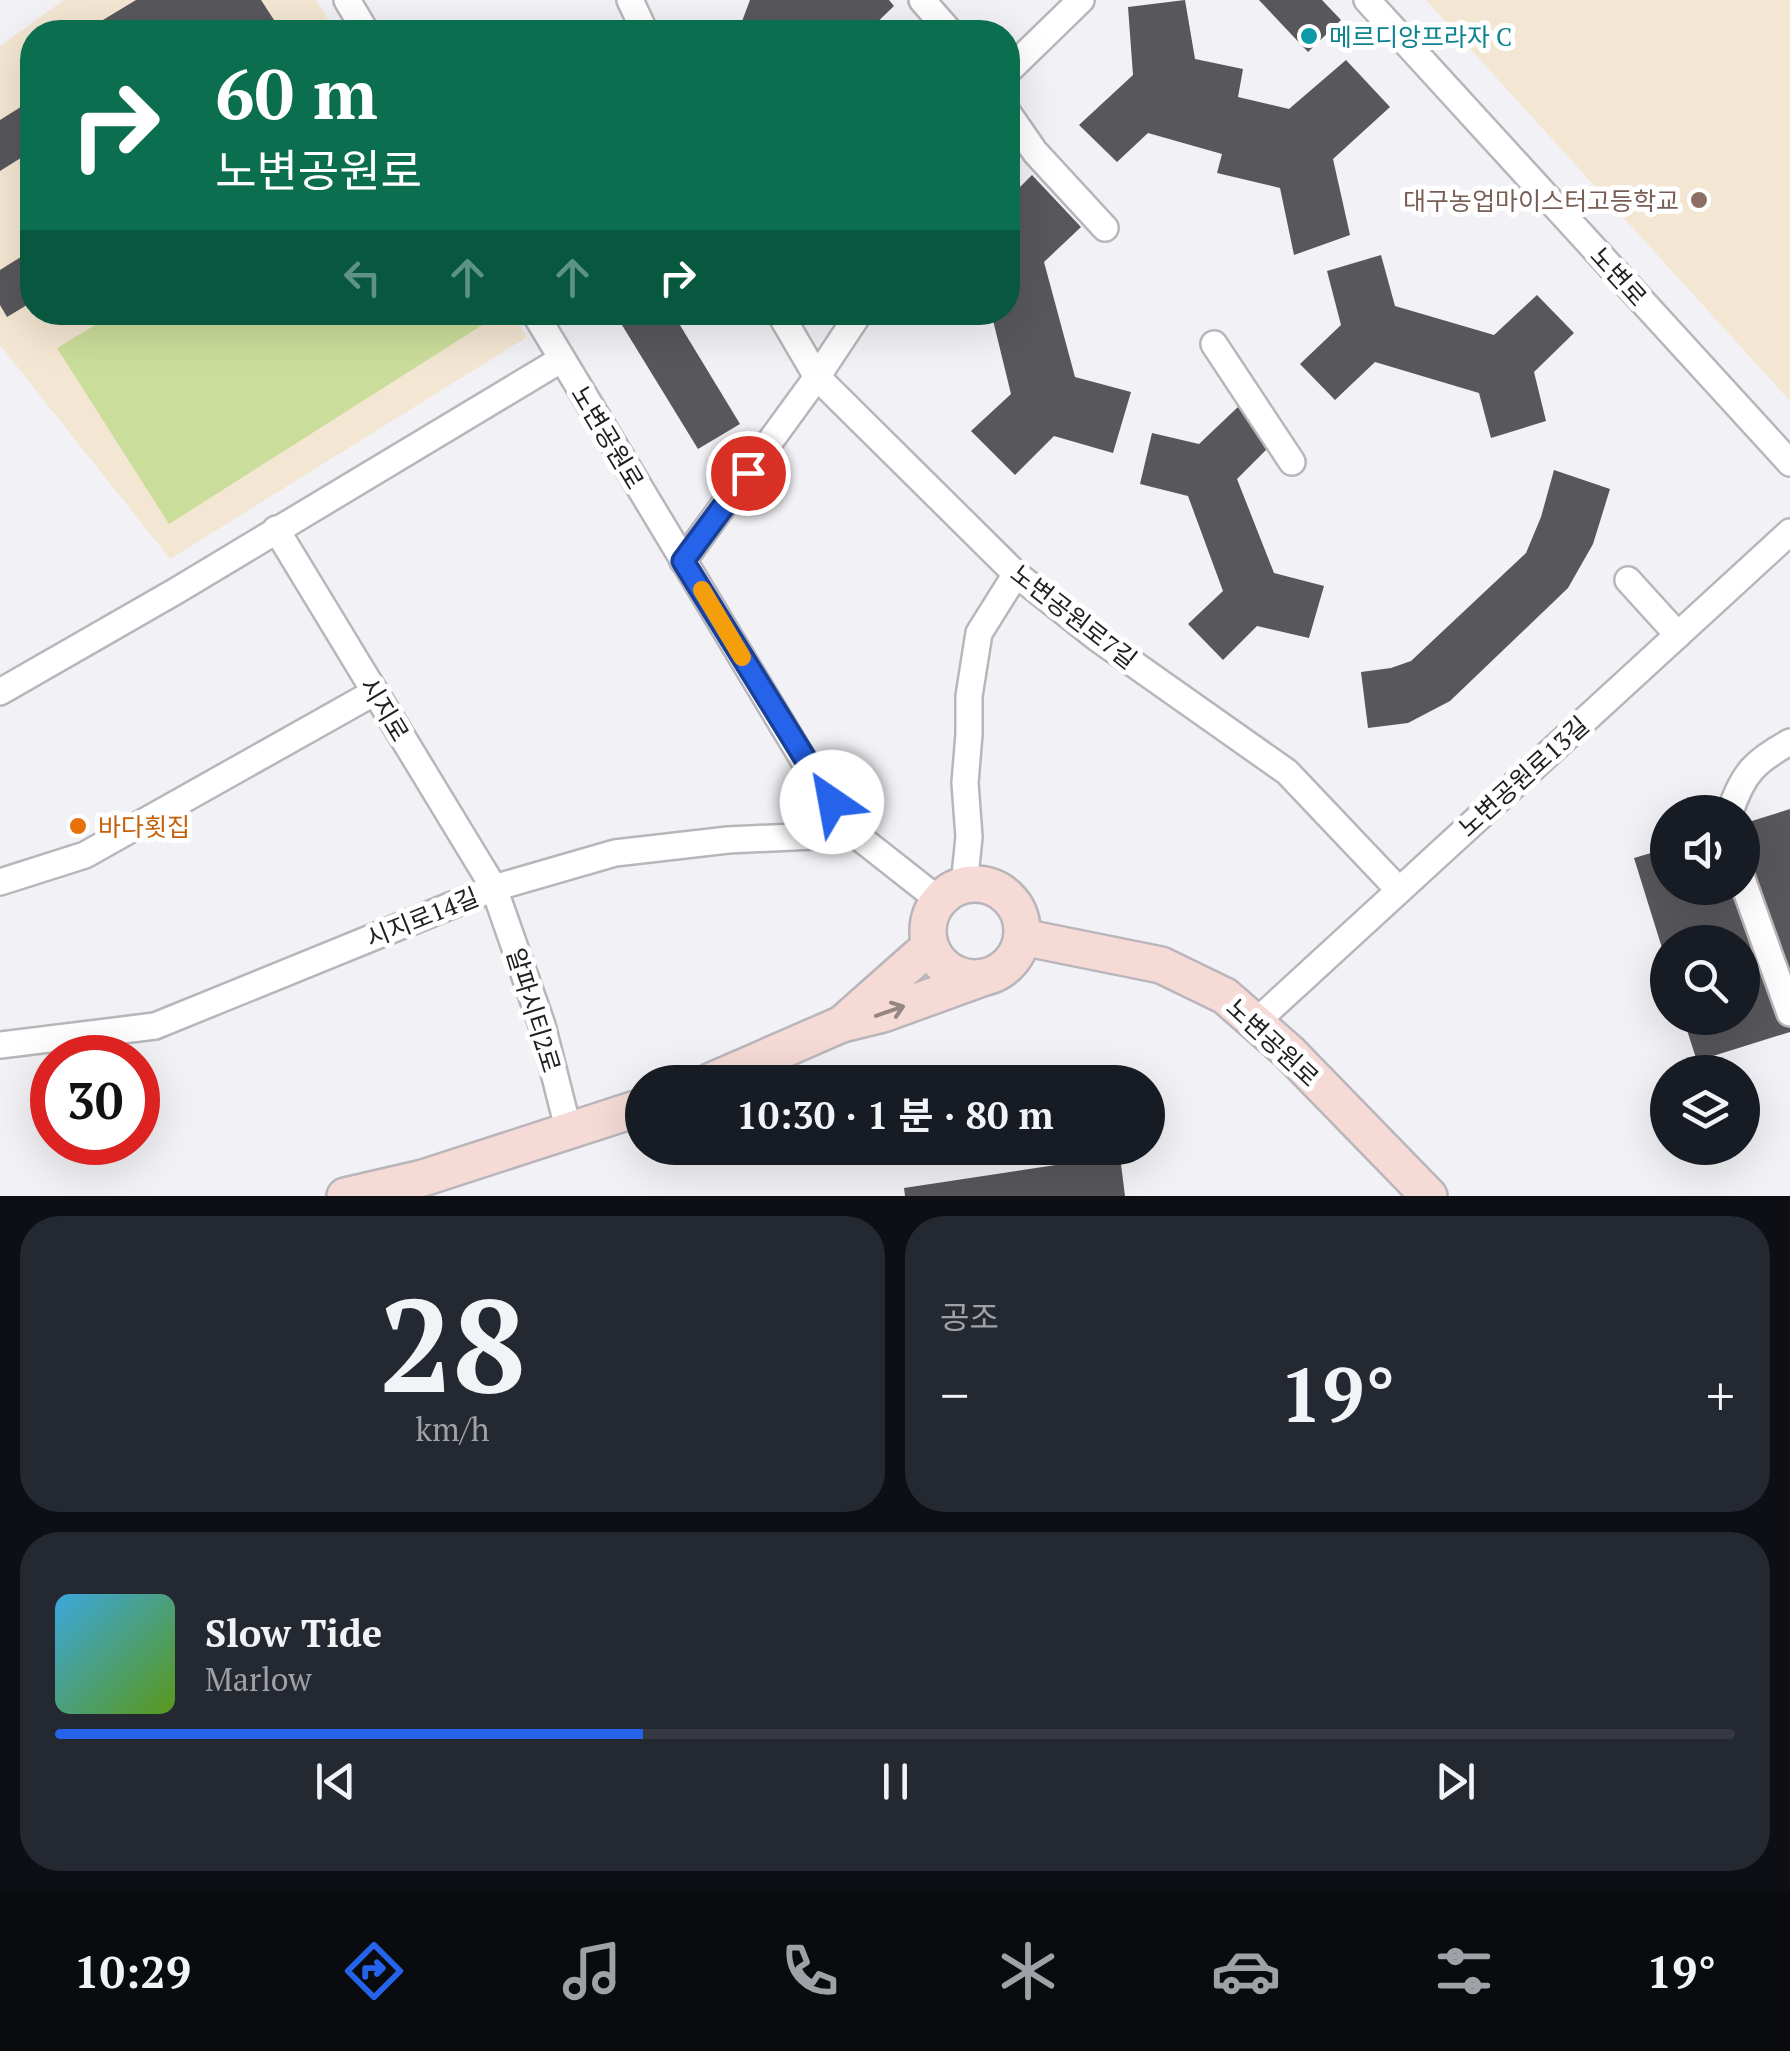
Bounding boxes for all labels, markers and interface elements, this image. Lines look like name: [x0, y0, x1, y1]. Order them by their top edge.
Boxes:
place label: 메르디앙프라자 C: [1329, 20, 1512, 53]
marker: 메르디앙프라자 C: [1298, 25, 1320, 47]
text: 60 m: [215, 46, 378, 139]
icon: right: [50, 60, 180, 190]
text: 노변공원로: [215, 140, 422, 200]
place label: 대구농업마이스터고등학교: [1403, 184, 1679, 217]
marker: 대구농업마이스터고등학교: [1688, 189, 1710, 211]
street label: 노변로: [1584, 239, 1654, 313]
icon: left: [335, 250, 390, 305]
icon: ahead: [440, 250, 495, 305]
icon: ahead: [545, 250, 600, 305]
icon: right: [650, 250, 705, 305]
street label: 노변공원로: [564, 379, 652, 495]
pin: [706, 431, 791, 516]
icon: arrive: [721, 446, 776, 501]
street label: 노변공원로7길: [1004, 556, 1144, 676]
street label: 시지로: [353, 671, 417, 747]
street label: 노변공원로13길: [1451, 709, 1595, 843]
position arrow: [780, 750, 884, 854]
map controls: [1650, 795, 1760, 1165]
button: sound: [1650, 795, 1760, 905]
place label: 바다횟집: [98, 810, 190, 843]
marker: 바다횟집: [67, 815, 89, 837]
street label: 시지로14길: [361, 879, 483, 955]
button: search: [1650, 925, 1760, 1035]
street label: 알파시티2로: [499, 944, 569, 1076]
street label: 노변공원로: [1220, 991, 1326, 1093]
one-way arrow: [873, 1000, 905, 1018]
speed limit sign: 30: [30, 1035, 160, 1165]
button: layers: [1650, 1055, 1760, 1165]
text: 10:30 · 1 분 · 80 m: [736, 1090, 1054, 1140]
text: 28: [379, 1257, 526, 1429]
text: 공조: [940, 1296, 999, 1338]
text: 19°: [1280, 1344, 1395, 1443]
text: −: [940, 1358, 969, 1431]
text: +: [1706, 1358, 1735, 1431]
text: km/h: [416, 1408, 489, 1450]
text: Slow Tide: [205, 1608, 382, 1658]
text: Marlow: [205, 1658, 311, 1700]
icon: previous: [308, 1754, 363, 1809]
icon: pause: [868, 1754, 923, 1809]
icon: next: [1428, 1754, 1483, 1809]
icon: directions: [339, 1936, 409, 2006]
icon: music: [557, 1936, 627, 2006]
icon: phone: [775, 1936, 845, 2006]
icon: climate: [993, 1936, 1063, 2006]
icon: car: [1211, 1936, 1281, 2006]
icon: filters: [1429, 1936, 1499, 2006]
text: 10:29: [74, 1941, 191, 2001]
text: 19°: [1647, 1941, 1716, 2001]

